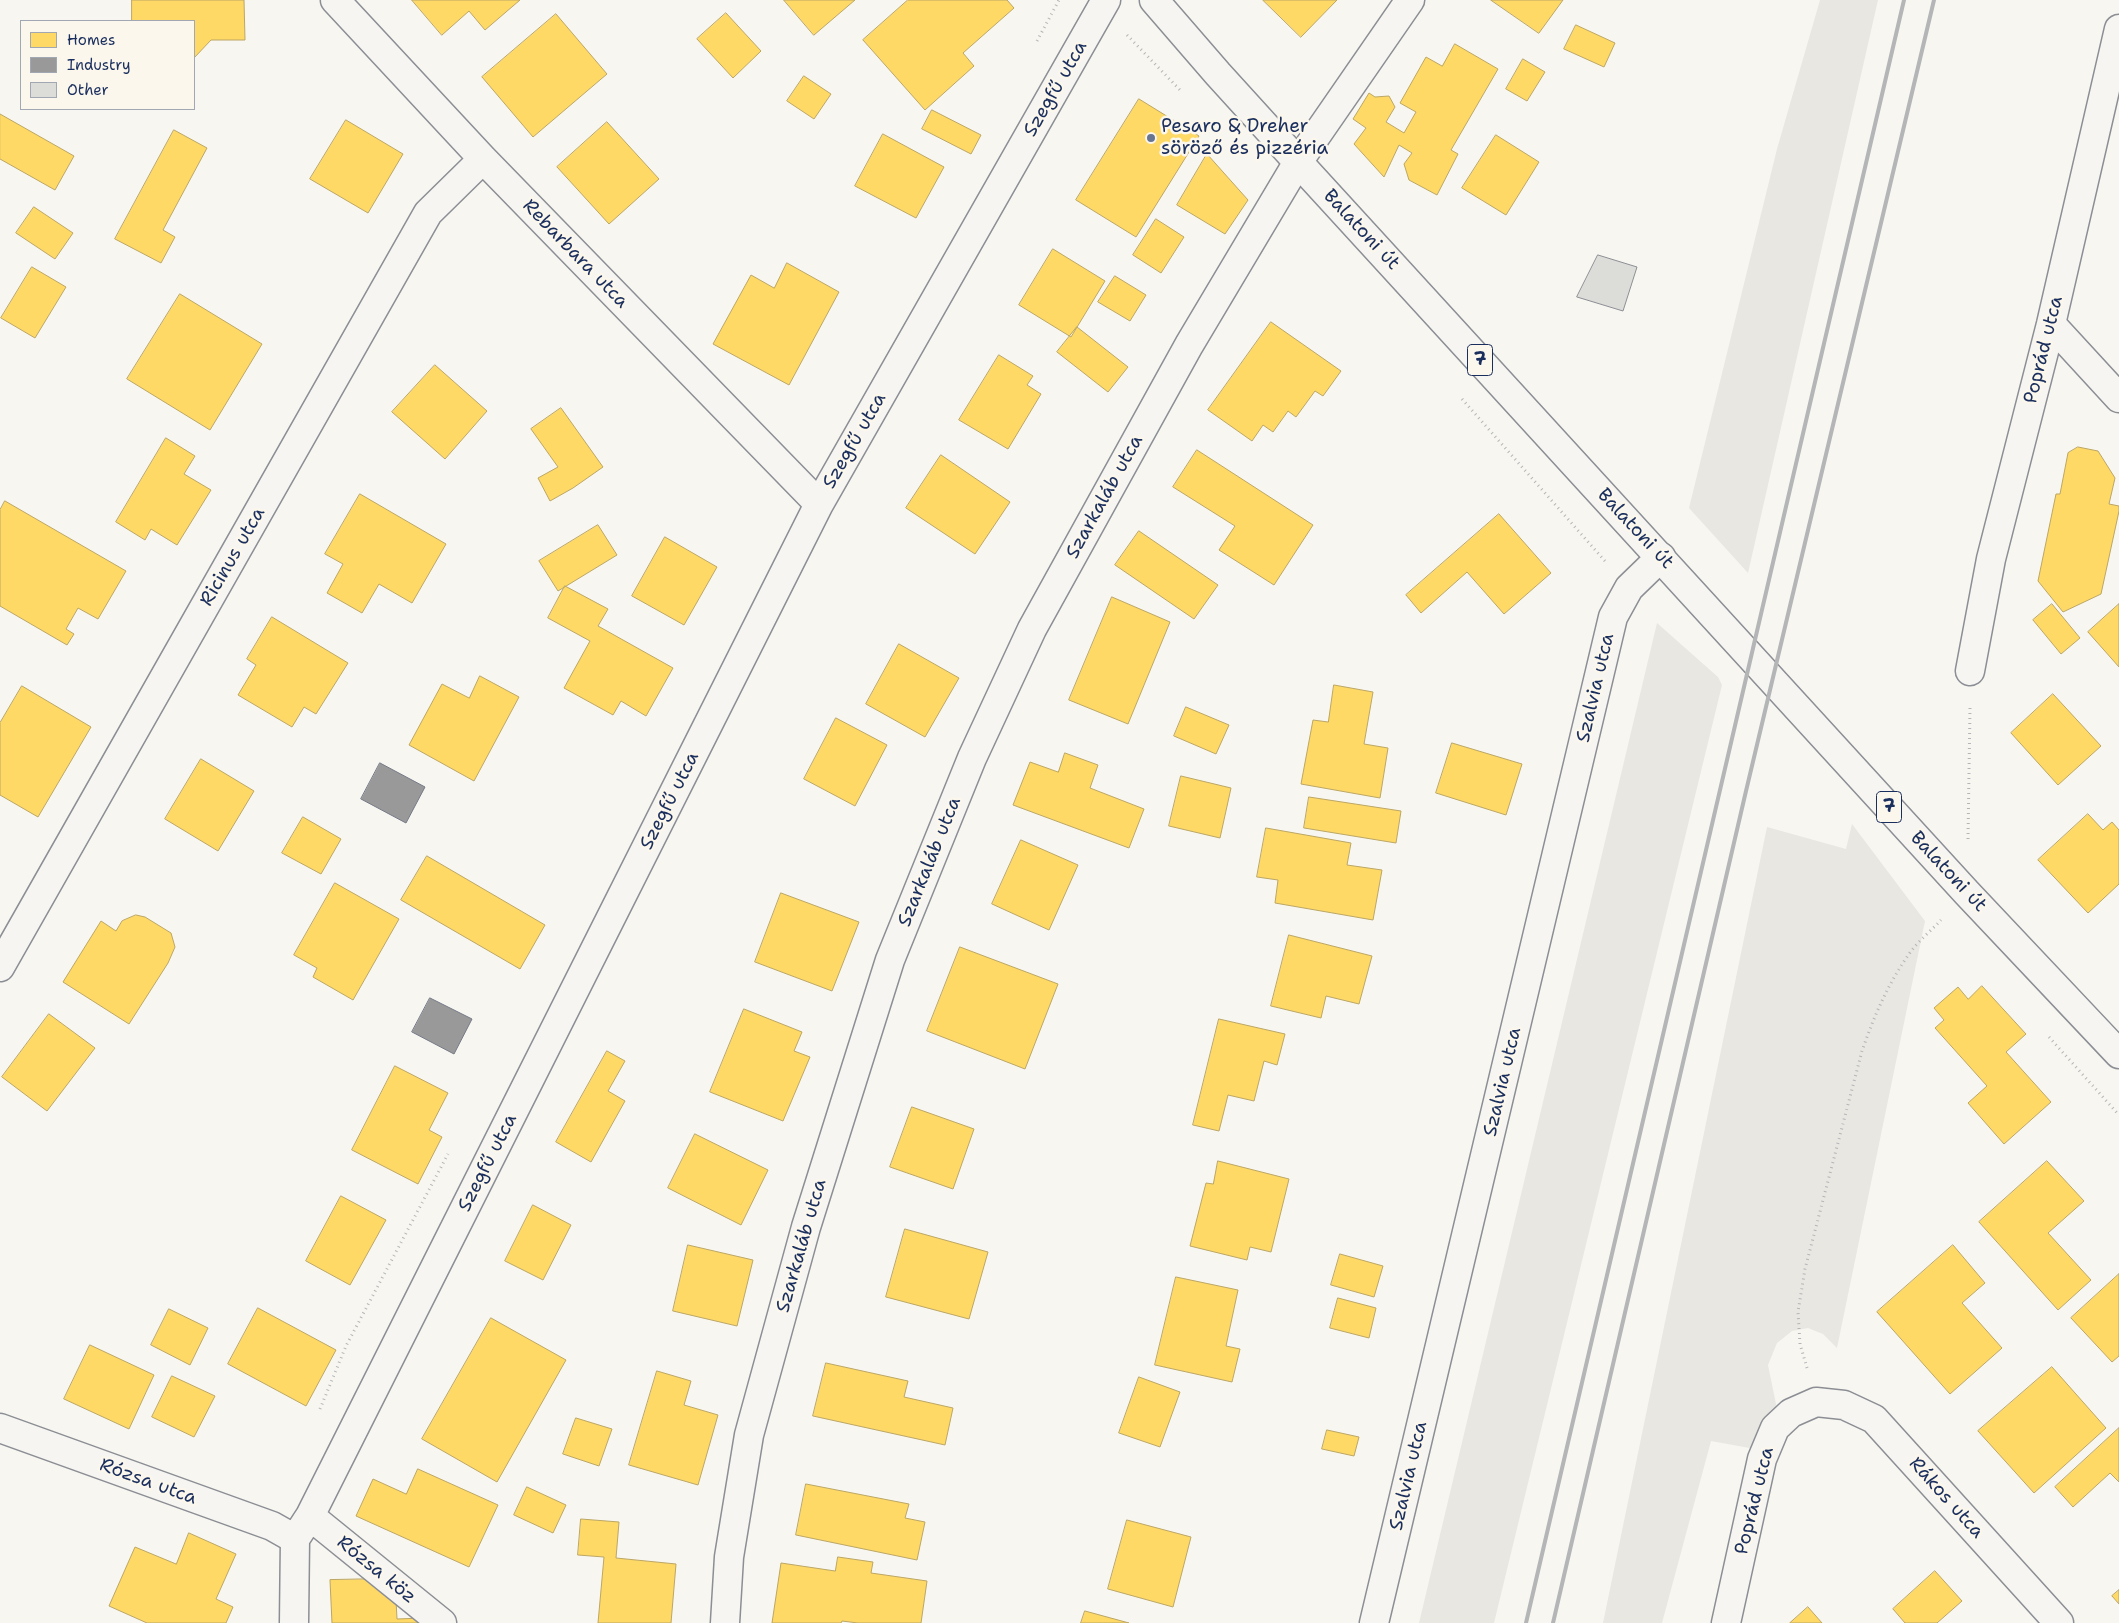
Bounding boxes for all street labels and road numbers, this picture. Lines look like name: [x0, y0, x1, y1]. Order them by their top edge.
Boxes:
street label: Szegfű utca: [1019, 37, 1093, 141]
street label: Balatoni út: [1318, 185, 1404, 275]
street label: Rebarbara utca: [517, 195, 633, 313]
street label: Poprád utca: [2020, 294, 2068, 406]
road number: 7: [1468, 344, 1492, 376]
street label: Szegfű utca: [818, 389, 892, 493]
street label: Szarkaláb utca: [1062, 431, 1148, 563]
street label: Balatoni út: [1592, 484, 1678, 574]
street label: Ricinus utca: [196, 504, 270, 610]
street label: Szalvia utca: [1572, 631, 1620, 745]
street label: Szegfű utca: [636, 748, 704, 854]
road number: 7: [1876, 792, 1902, 822]
street label: Szarkaláb utca: [894, 794, 966, 930]
street label: Balatoni út: [1905, 827, 1991, 917]
street label: Szalvia utca: [1479, 1025, 1527, 1139]
street label: Szegfű utca: [454, 1110, 522, 1216]
street label: Szarkaláb utca: [772, 1177, 832, 1315]
street label: Szalvia utca: [1385, 1419, 1433, 1533]
street label: Poprád utca: [1731, 1445, 1779, 1557]
street label: Rákos utca: [1904, 1453, 1988, 1543]
street label: Rózsa utca: [96, 1454, 200, 1510]
street label: Rózsa köz: [332, 1531, 420, 1609]

